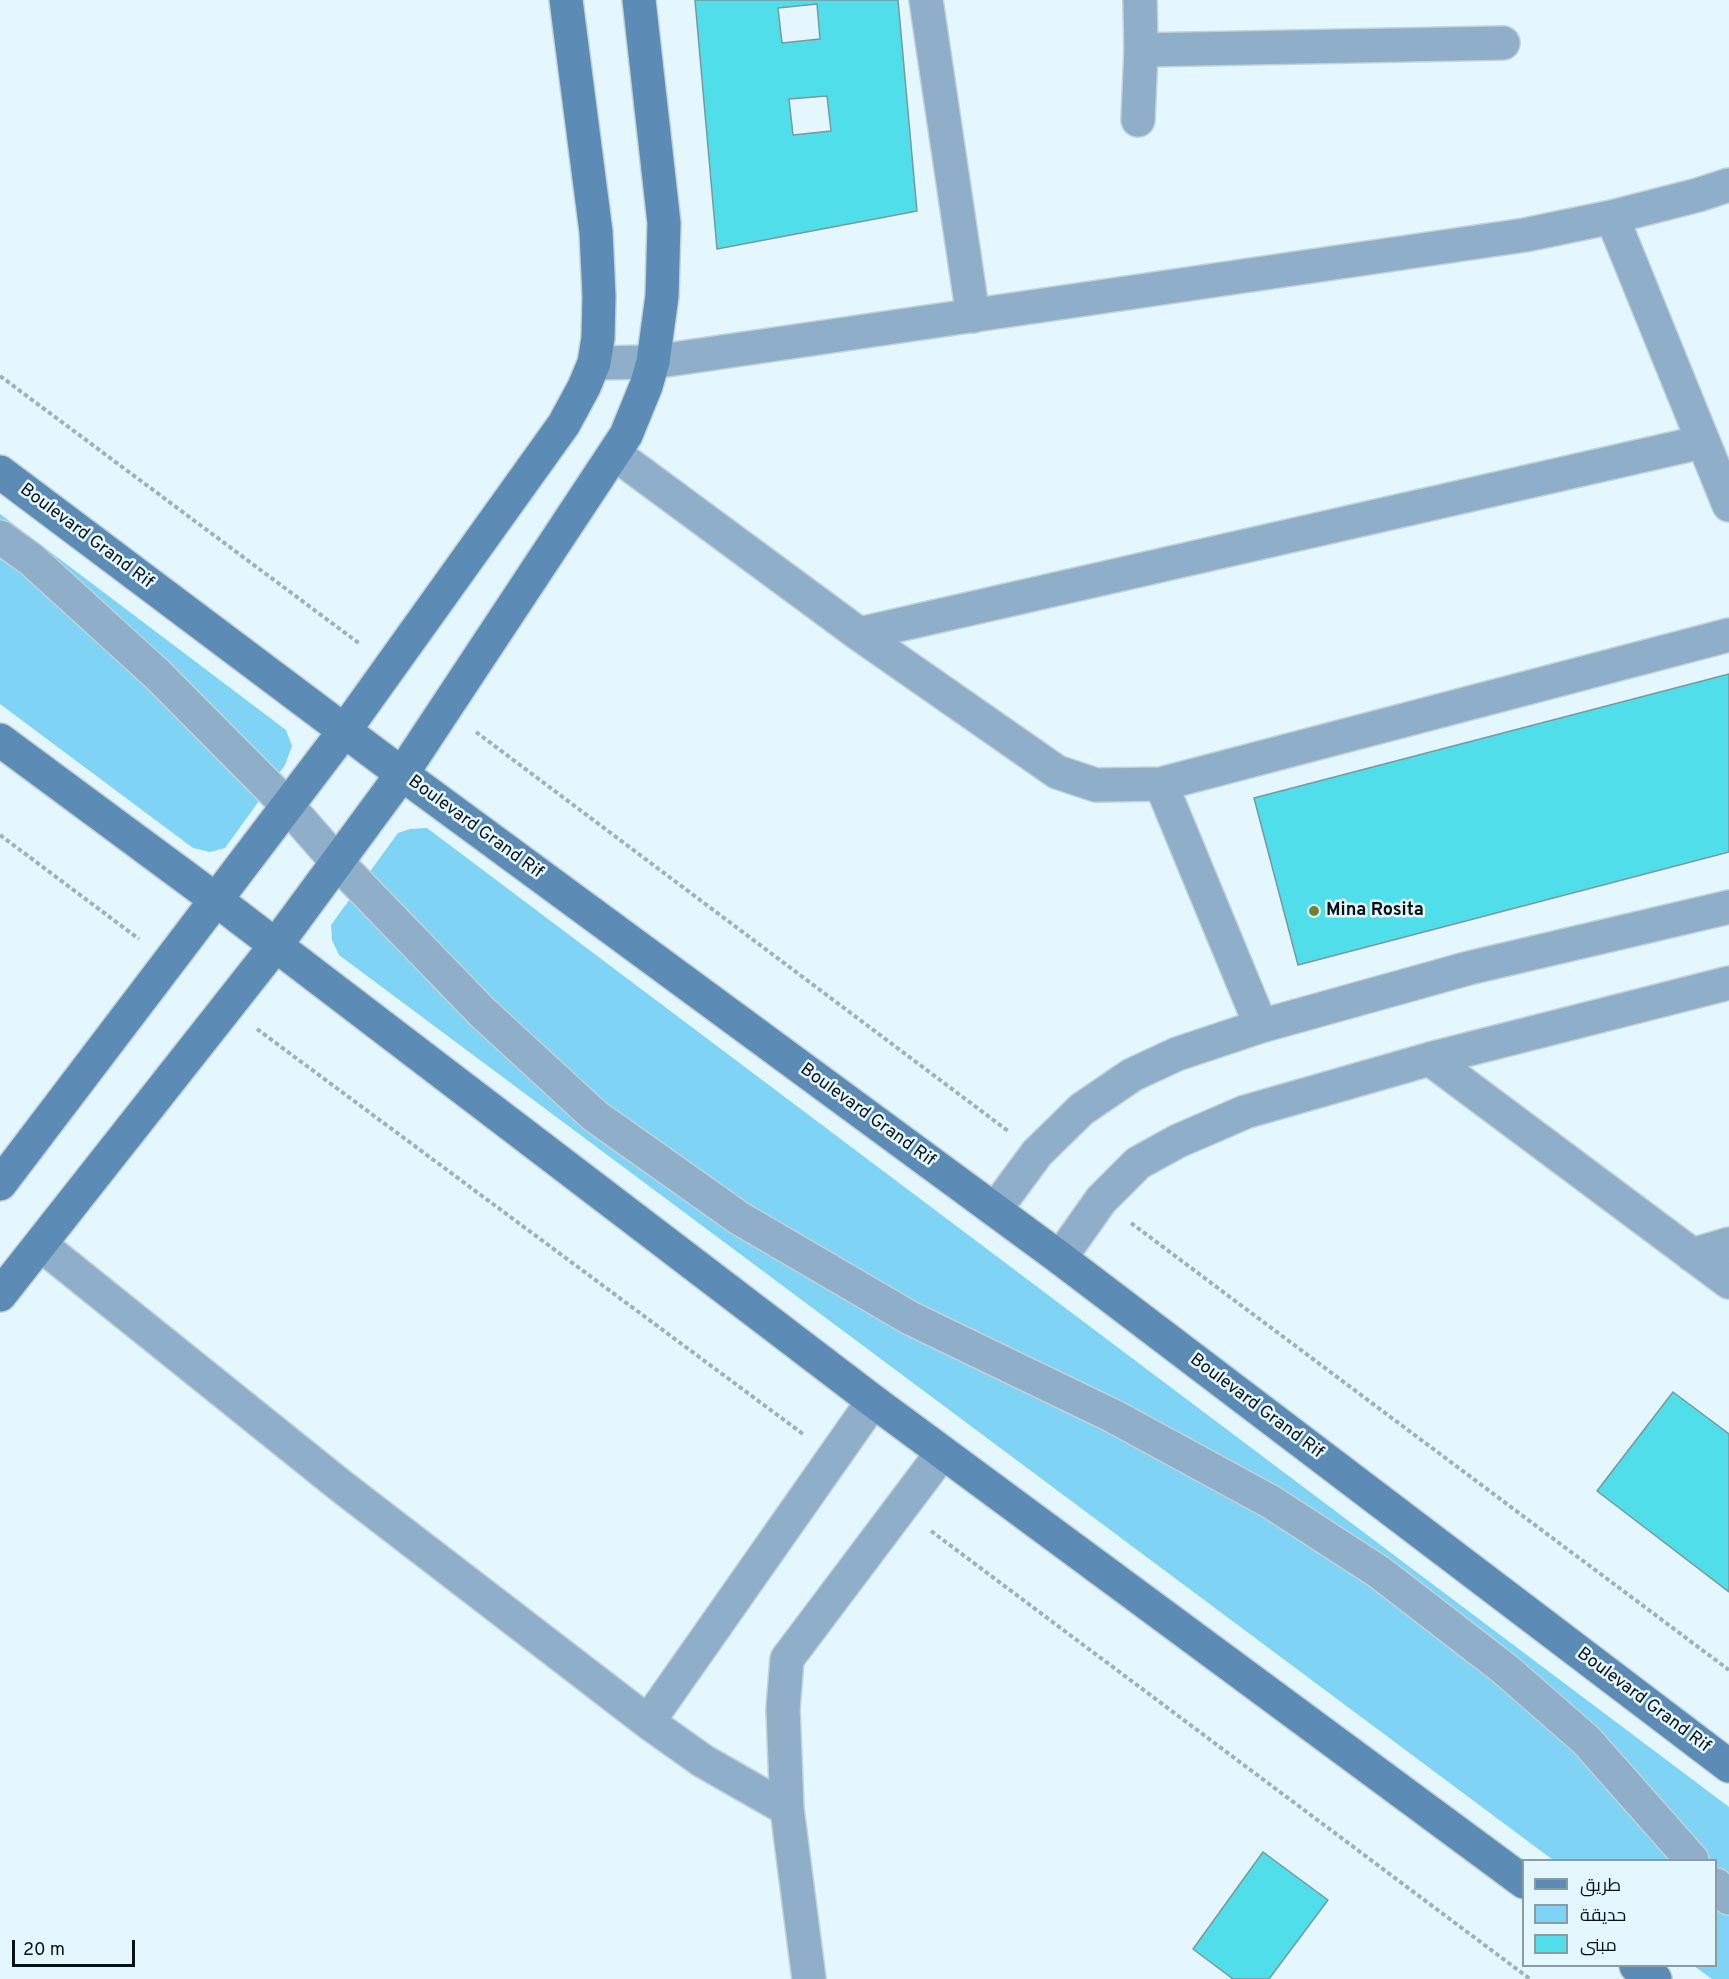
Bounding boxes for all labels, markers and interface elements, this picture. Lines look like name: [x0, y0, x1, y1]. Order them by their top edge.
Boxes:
street label: Boulevard Grand Rif: [15, 480, 157, 594]
street label: Boulevard Grand Rif: [403, 772, 547, 884]
place label: Mina Rosita: [1326, 900, 1424, 922]
marker: Mina Rosita: [1307, 904, 1321, 918]
street label: Boulevard Grand Rif: [795, 1060, 939, 1172]
street label: Boulevard Grand Rif: [1185, 1350, 1327, 1464]
street label: Boulevard Grand Rif: [1572, 1644, 1714, 1758]
legend: [1522, 1859, 1717, 1967]
text: طريق: [1580, 1875, 1621, 1898]
text: حديقة: [1580, 1905, 1626, 1928]
scale bar: [15, 1928, 138, 1966]
text: مبنى: [1580, 1935, 1617, 1958]
text: 20 m: [23, 1939, 65, 1962]

